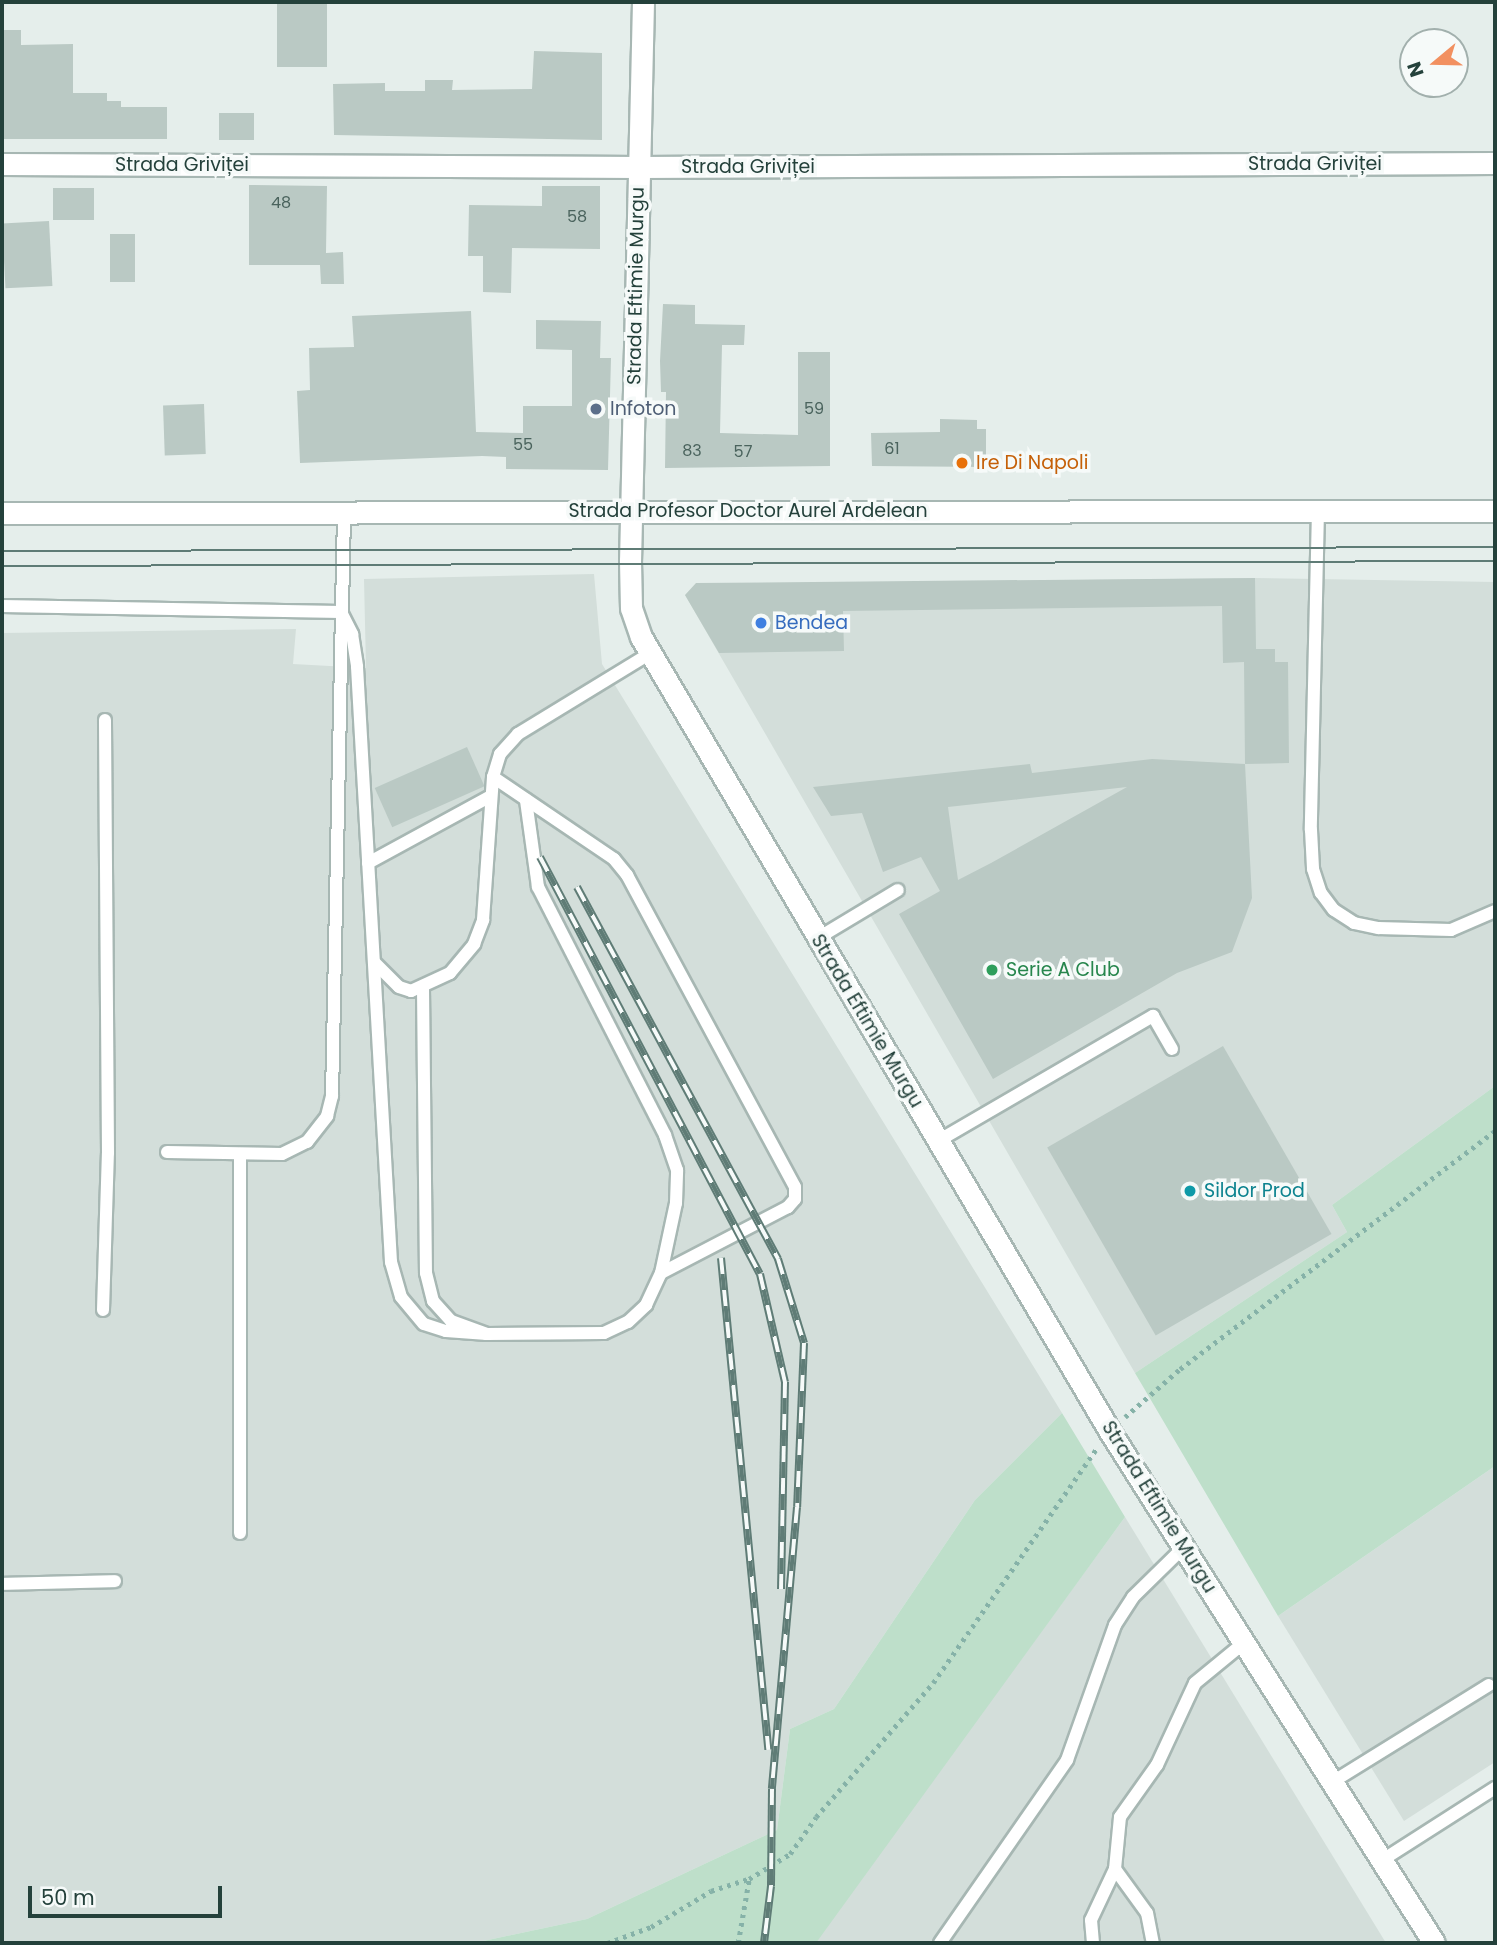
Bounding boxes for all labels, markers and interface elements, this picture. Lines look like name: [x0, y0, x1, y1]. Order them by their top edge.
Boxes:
north arrow: [1399, 28, 1469, 98]
text: N: [1400, 58, 1431, 81]
street label: Strada Griviței: [1248, 153, 1382, 175]
street label: Strada Griviței: [115, 154, 249, 176]
street label: Strada Griviței: [681, 156, 815, 178]
street label: Strada Eftimie Murgu: [623, 187, 649, 385]
house number: 48: [271, 193, 291, 213]
house number: 58: [567, 207, 587, 227]
place label: Infoton: [610, 398, 676, 420]
house number: 59: [804, 399, 824, 419]
marker: Infoton: [588, 401, 604, 417]
house number: 55: [513, 435, 533, 455]
house number: 61: [884, 439, 900, 459]
house number: 83: [682, 441, 702, 461]
house number: 57: [734, 442, 752, 462]
place label: Ire Di Napoli: [976, 452, 1088, 474]
marker: Ire Di Napoli: [954, 455, 970, 471]
street label: Strada Profesor Doctor Aurel Ardelean: [568, 500, 928, 522]
place label: Bendea: [775, 612, 848, 634]
marker: Bendea: [753, 615, 769, 631]
street label: Strada Eftimie Murgu: [806, 930, 928, 1112]
place label: Serie A Club: [1006, 959, 1120, 981]
marker: Serie A Club: [984, 962, 1000, 978]
place label: Sildor Prod: [1204, 1180, 1305, 1202]
marker: Sildor Prod: [1182, 1183, 1198, 1199]
street label: Strada Eftimie Murgu: [1097, 1417, 1221, 1597]
scale bar: [32, 1871, 226, 1915]
text: 50 m: [41, 1883, 95, 1912]

